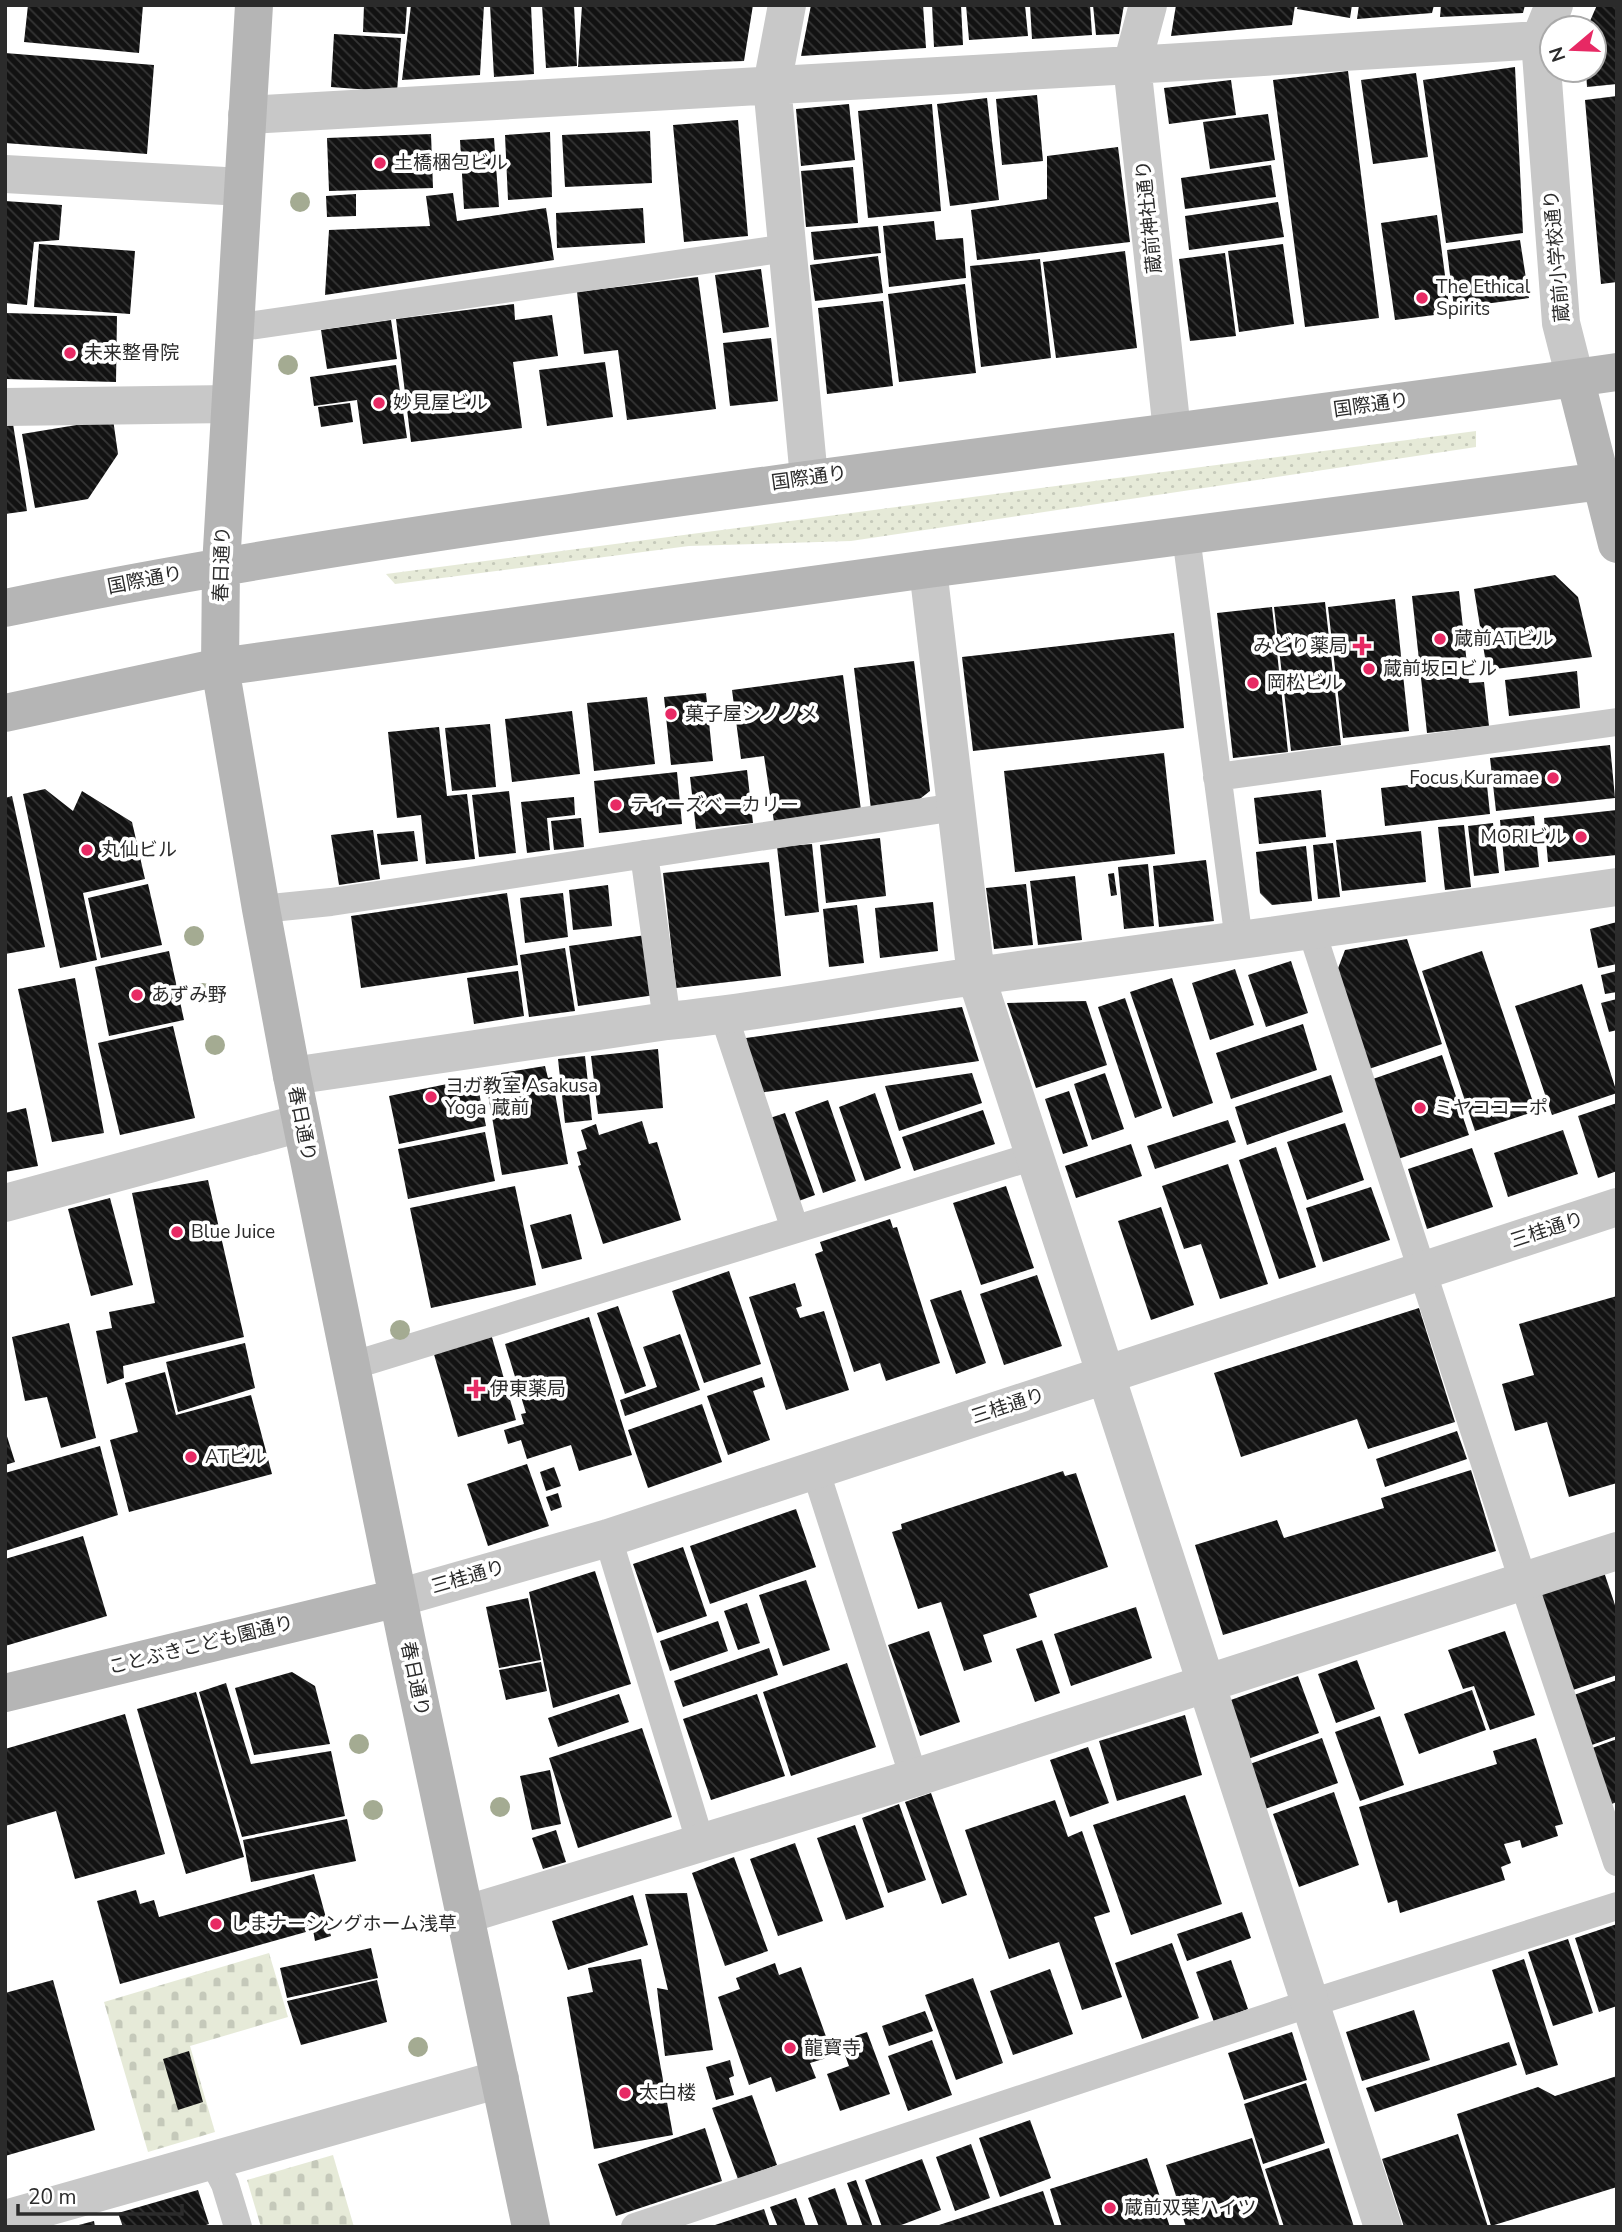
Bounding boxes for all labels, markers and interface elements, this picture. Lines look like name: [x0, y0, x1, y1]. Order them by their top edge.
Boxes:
north arrow: [1538, 14, 1608, 84]
text: N: [1543, 43, 1572, 65]
place label: 土橋梱包ビル: [394, 150, 508, 176]
marker: 土橋梱包ビル: [372, 155, 388, 171]
street label: 蔵前神社通り: [1130, 159, 1168, 275]
street label: 蔵前小学校通り: [1538, 189, 1576, 323]
place label: The Ethical Spirits: [1436, 274, 1531, 322]
marker: The Ethical Spirits: [1414, 290, 1430, 306]
place label: 未来整骨院: [84, 340, 179, 366]
marker: 未来整骨院: [62, 345, 78, 361]
street label: 国際通り: [1332, 387, 1410, 423]
place label: 妙見屋ビル: [393, 390, 488, 416]
marker: 妙見屋ビル: [371, 395, 387, 411]
street label: 国際通り: [770, 460, 848, 496]
street label: 春日通り: [208, 526, 236, 602]
street label: 国際通り: [105, 560, 185, 600]
place label: 蔵前ATビル: [1454, 626, 1554, 652]
marker: 蔵前ATビル: [1432, 631, 1448, 647]
place label: みどり薬局: [1253, 633, 1348, 659]
marker: みどり薬局: [1354, 638, 1370, 654]
place label: 蔵前坂口ビル: [1383, 656, 1497, 682]
marker: 蔵前坂口ビル: [1361, 661, 1377, 677]
place label: 岡松ビル: [1267, 670, 1343, 696]
marker: 岡松ビル: [1245, 675, 1261, 691]
place label: 菓子屋シノノメ: [685, 701, 818, 727]
marker: 菓子屋シノノメ: [663, 706, 679, 722]
place label: Focus Kuramae: [1409, 765, 1539, 791]
marker: Focus Kuramae: [1545, 770, 1561, 786]
place label: ティーズベーカリー: [630, 792, 799, 818]
marker: ティーズベーカリー: [608, 797, 624, 813]
place label: MORIビル: [1481, 824, 1567, 850]
marker: MORIビル: [1573, 829, 1589, 845]
place label: 丸仙ビル: [101, 837, 177, 863]
marker: 丸仙ビル: [79, 842, 95, 858]
place label: あずみ野: [151, 982, 227, 1008]
marker: あずみ野: [129, 987, 145, 1003]
place label: ヨガ教室 Asakusa Yoga 蔵前: [444, 1073, 598, 1121]
street label: 春日通り: [282, 1084, 322, 1164]
marker: ヨガ教室 Asakusa Yoga 蔵前: [423, 1089, 439, 1105]
place label: ミヤココーポ: [1434, 1095, 1548, 1121]
marker: ミヤココーポ: [1412, 1100, 1428, 1116]
street label: 三桂通り: [1507, 1206, 1587, 1254]
place label: Blue Juice: [191, 1219, 275, 1245]
marker: Blue Juice: [169, 1224, 185, 1240]
place label: 伊東薬局: [490, 1376, 566, 1402]
marker: 伊東薬局: [468, 1381, 484, 1397]
street label: 三桂通り: [968, 1382, 1048, 1430]
place label: ATビル: [205, 1444, 267, 1470]
marker: ATビル: [183, 1449, 199, 1465]
street label: 三桂通り: [428, 1554, 508, 1600]
street label: ことぶきこども園通り: [106, 1609, 296, 1681]
street label: 春日通り: [394, 1639, 436, 1719]
place label: しまナーシングホーム浅草: [230, 1911, 457, 1937]
marker: しまナーシングホーム浅草: [208, 1916, 224, 1932]
place label: 龍寳寺: [804, 2035, 861, 2061]
marker: 龍寳寺: [782, 2040, 798, 2056]
place label: 太白楼: [639, 2080, 696, 2106]
marker: 太白楼: [617, 2085, 633, 2101]
scale bar: [18, 2172, 182, 2216]
text: 20 m: [28, 2183, 77, 2211]
place label: 蔵前双葉ハイツ: [1124, 2195, 1257, 2221]
marker: 蔵前双葉ハイツ: [1102, 2200, 1118, 2216]

